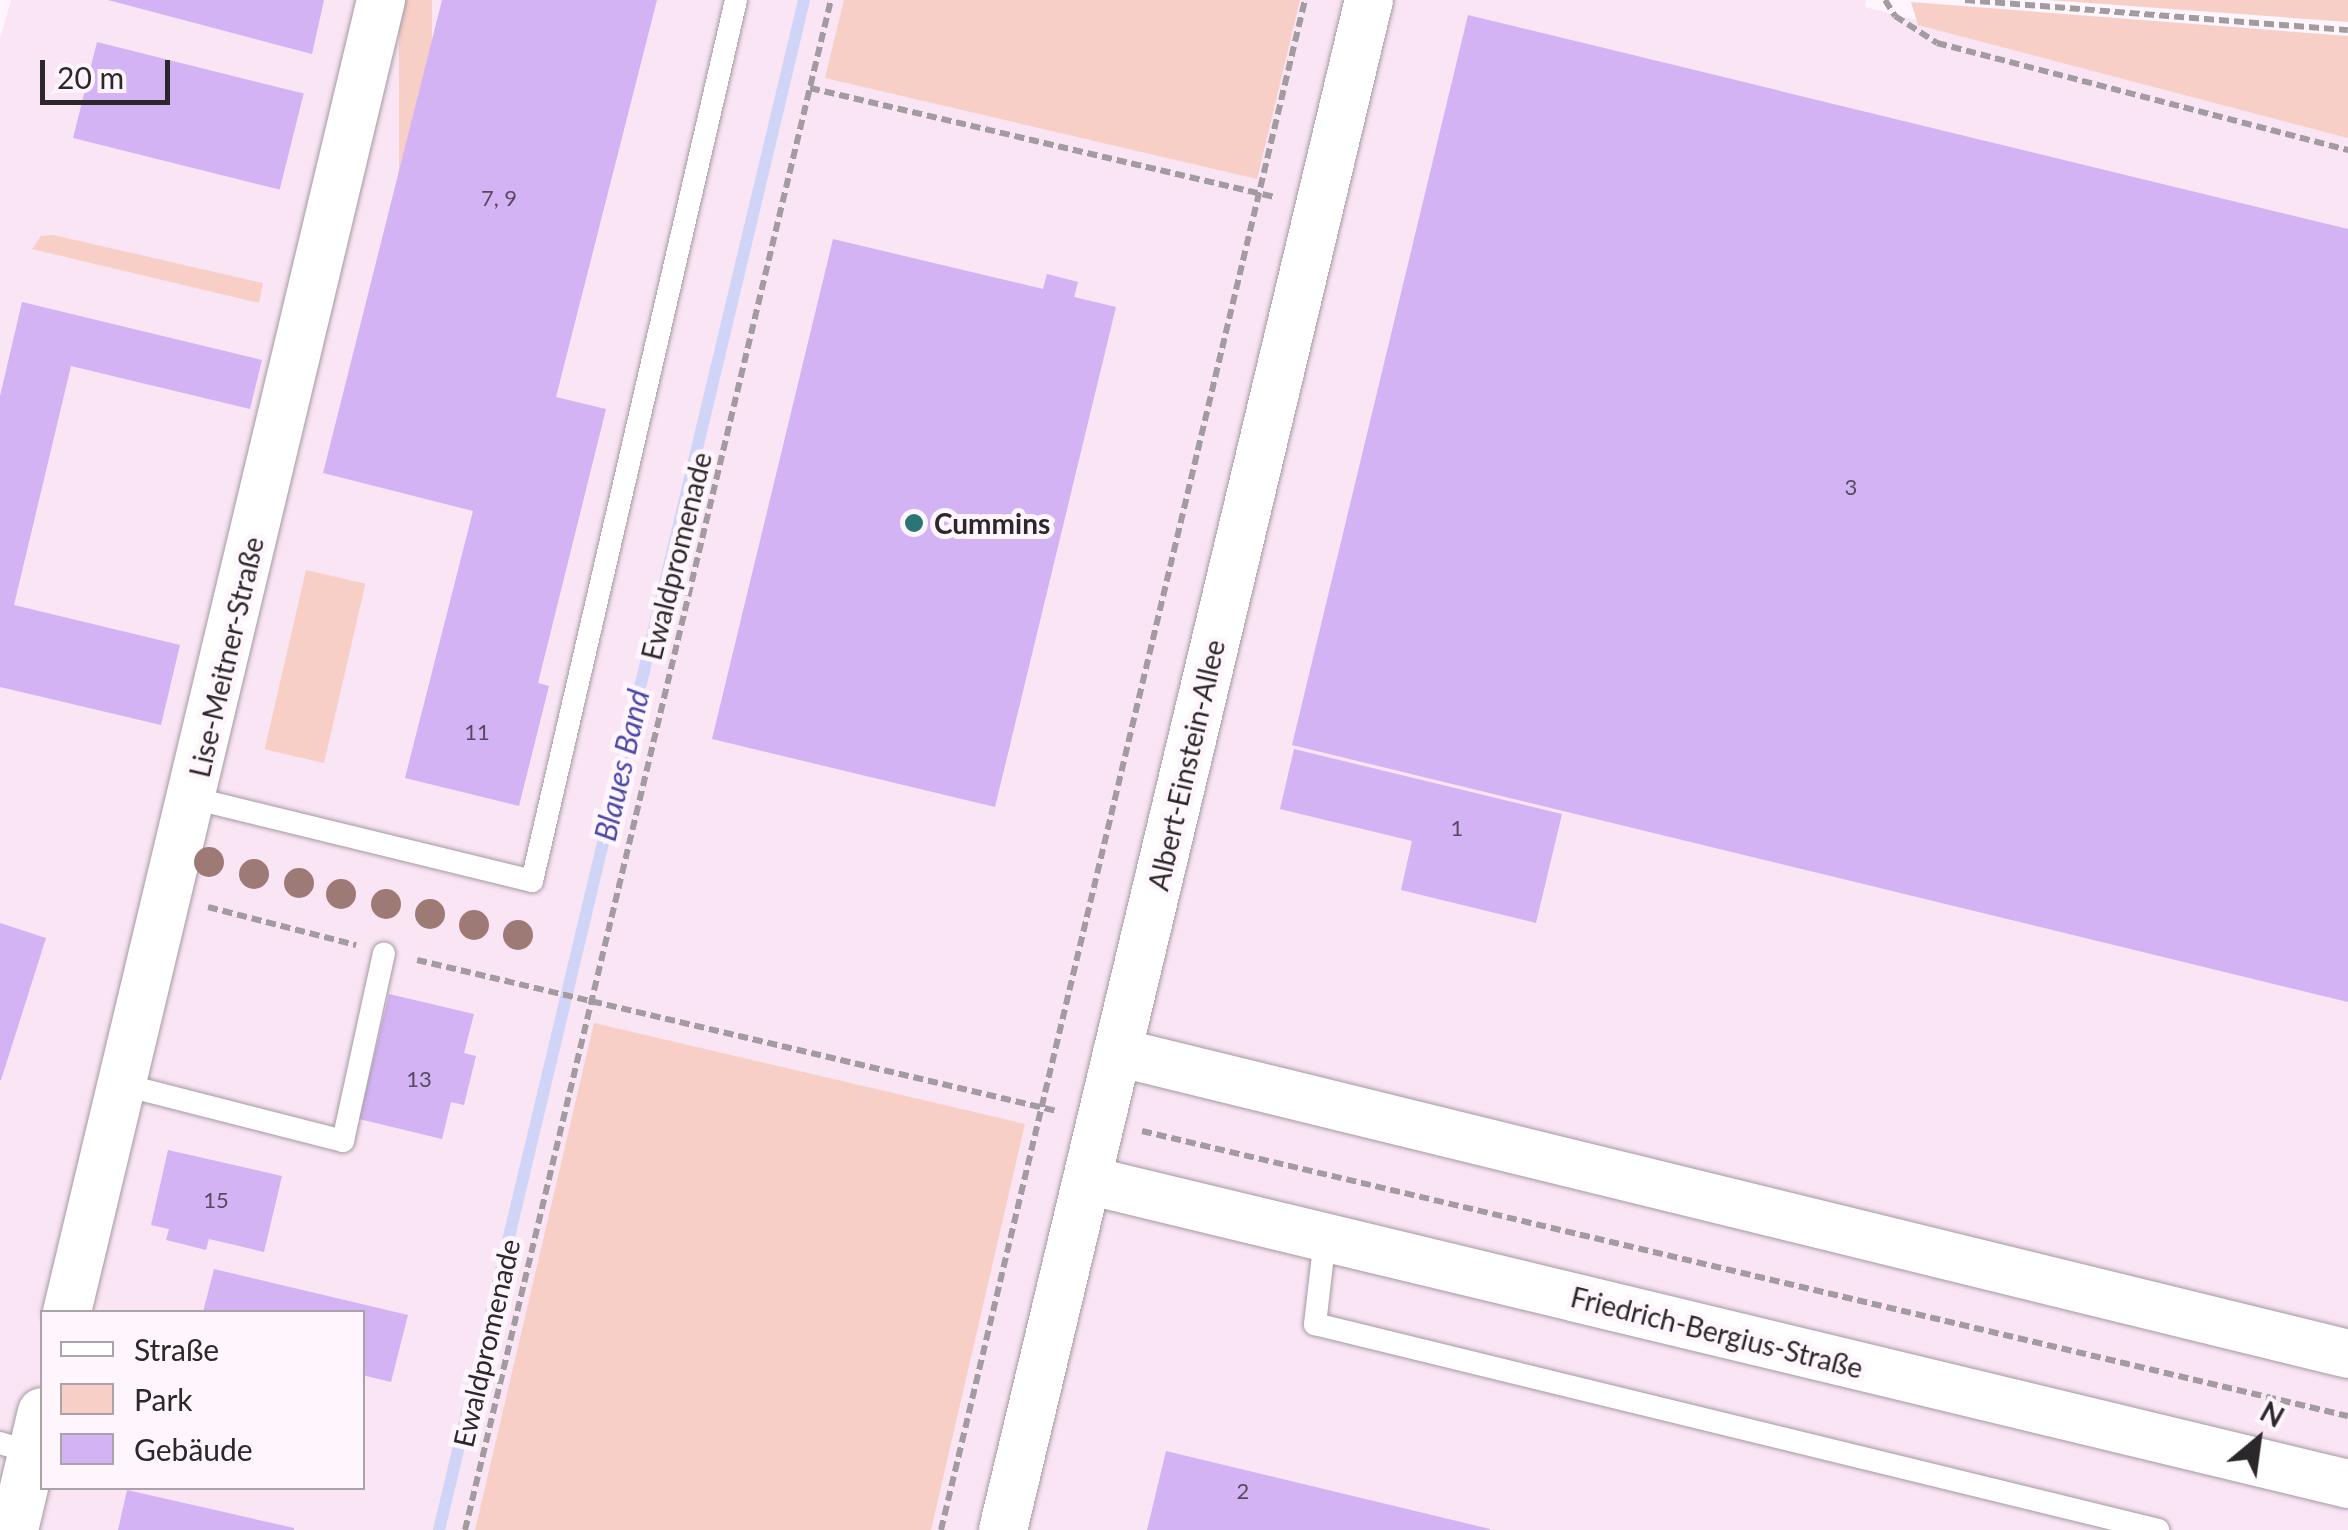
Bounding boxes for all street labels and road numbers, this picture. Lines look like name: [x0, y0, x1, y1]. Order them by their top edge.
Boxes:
street label: Ewaldpromenade: [634, 449, 718, 663]
street label: Lise-Meitner-Straße: [182, 534, 270, 780]
street label: Albert-Einstein-Allee: [1141, 636, 1231, 894]
street label: Ewaldpromenade: [446, 1236, 526, 1450]
street label: Friedrich-Bergius-Straße: [1567, 1279, 1867, 1385]

